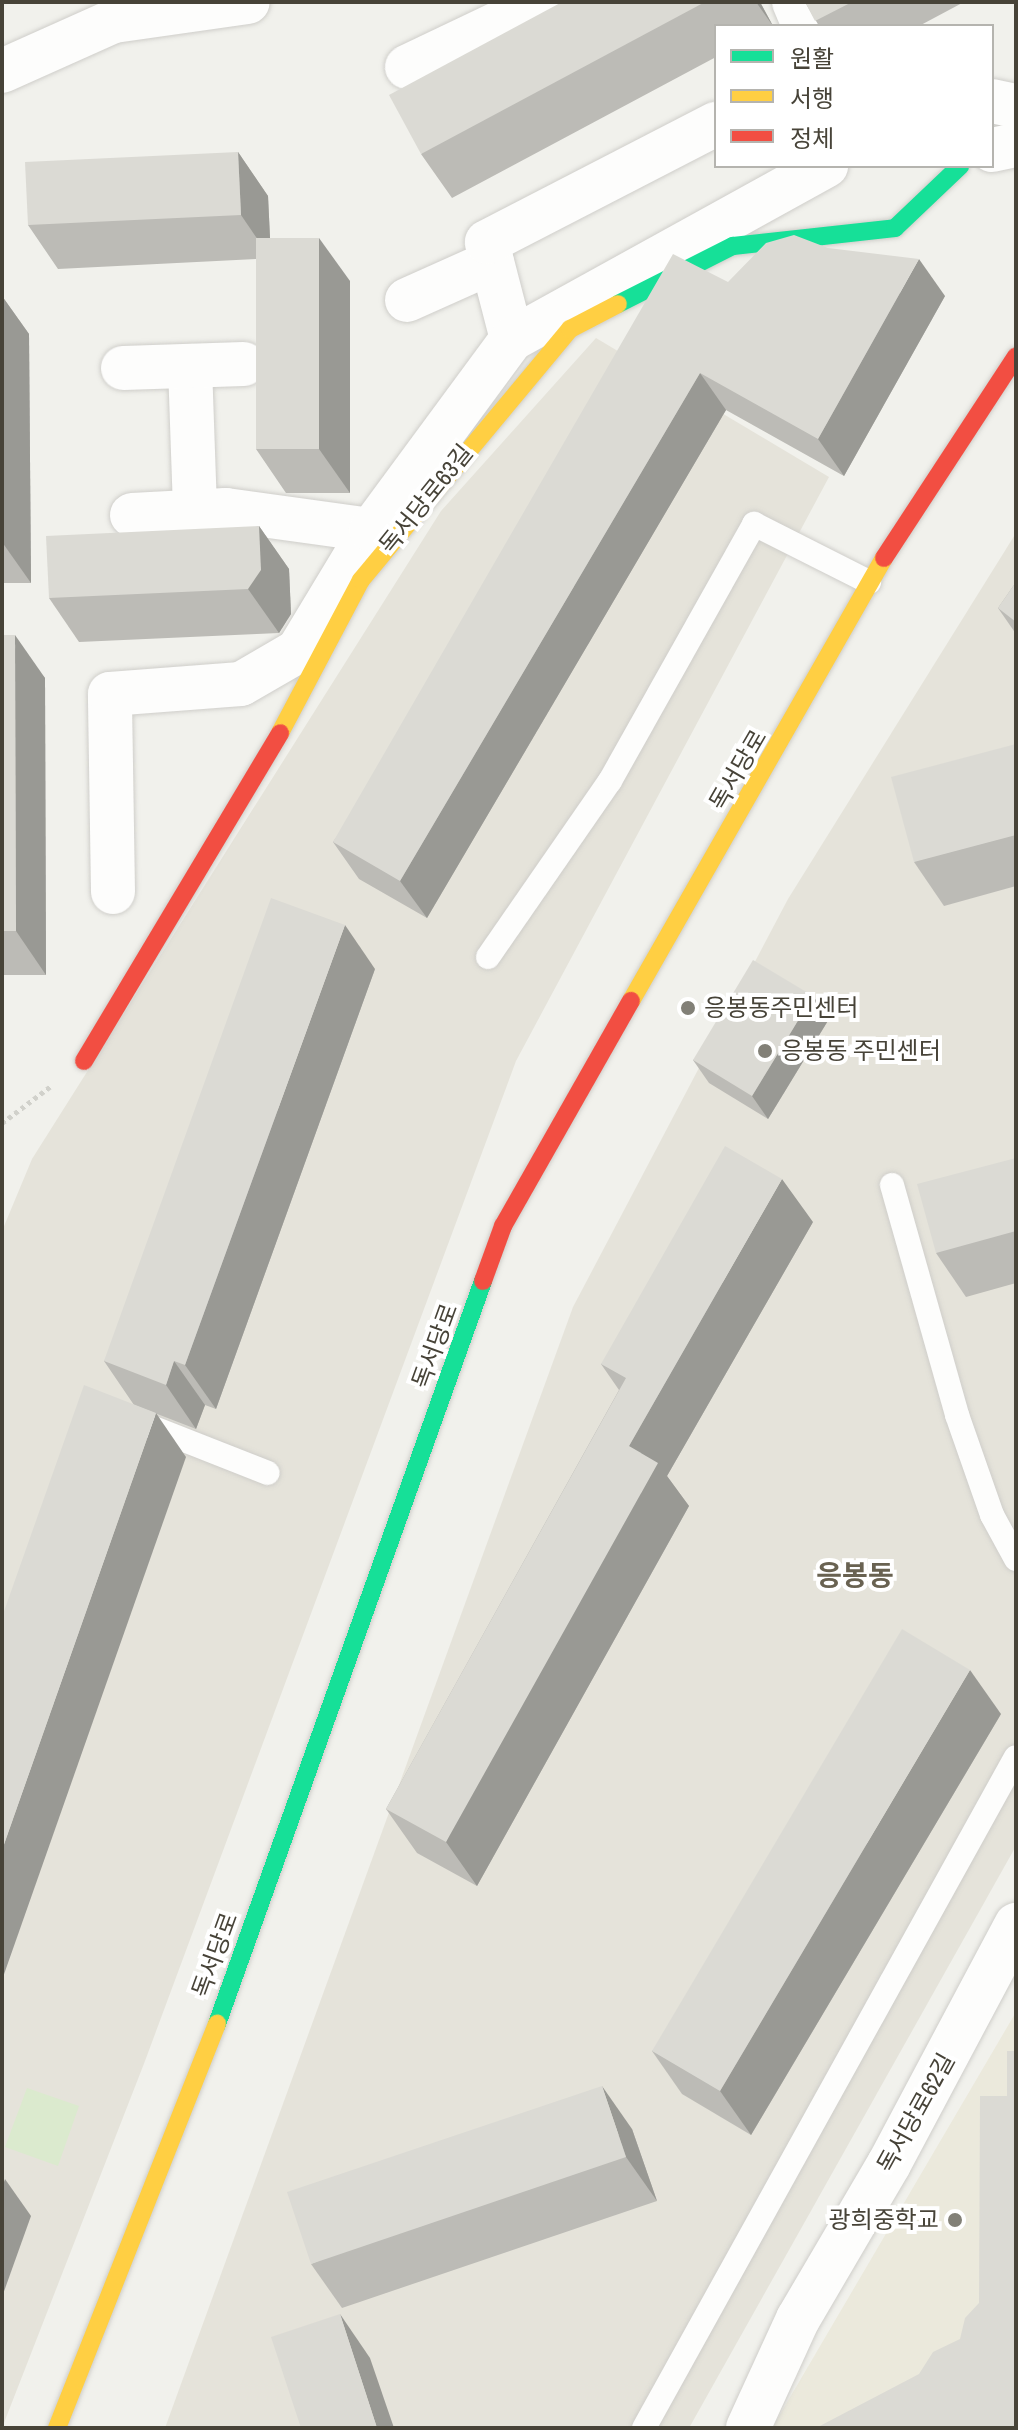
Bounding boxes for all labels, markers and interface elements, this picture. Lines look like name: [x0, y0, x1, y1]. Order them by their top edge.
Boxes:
legend: [714, 24, 994, 168]
text: 원활: [790, 42, 834, 74]
text: 서행: [790, 82, 834, 114]
text: 정체: [790, 122, 834, 154]
street label: 독서당로63길: [373, 439, 479, 559]
street label: 독서당로: [703, 725, 773, 815]
place label: 응봉동주민센터: [704, 994, 859, 1022]
marker: 응봉동주민센터: [679, 999, 697, 1017]
place label: 응봉동 주민센터: [781, 1037, 941, 1065]
marker: 응봉동 주민센터: [756, 1042, 774, 1060]
street label: 독서당로: [406, 1300, 464, 1392]
district label: 응봉동: [816, 1558, 894, 1592]
street label: 독서당로: [186, 1909, 244, 2001]
street label: 독서당로62길: [871, 2048, 961, 2178]
place label: 광희중학교: [829, 2206, 939, 2234]
marker: 광희중학교: [946, 2211, 964, 2229]

